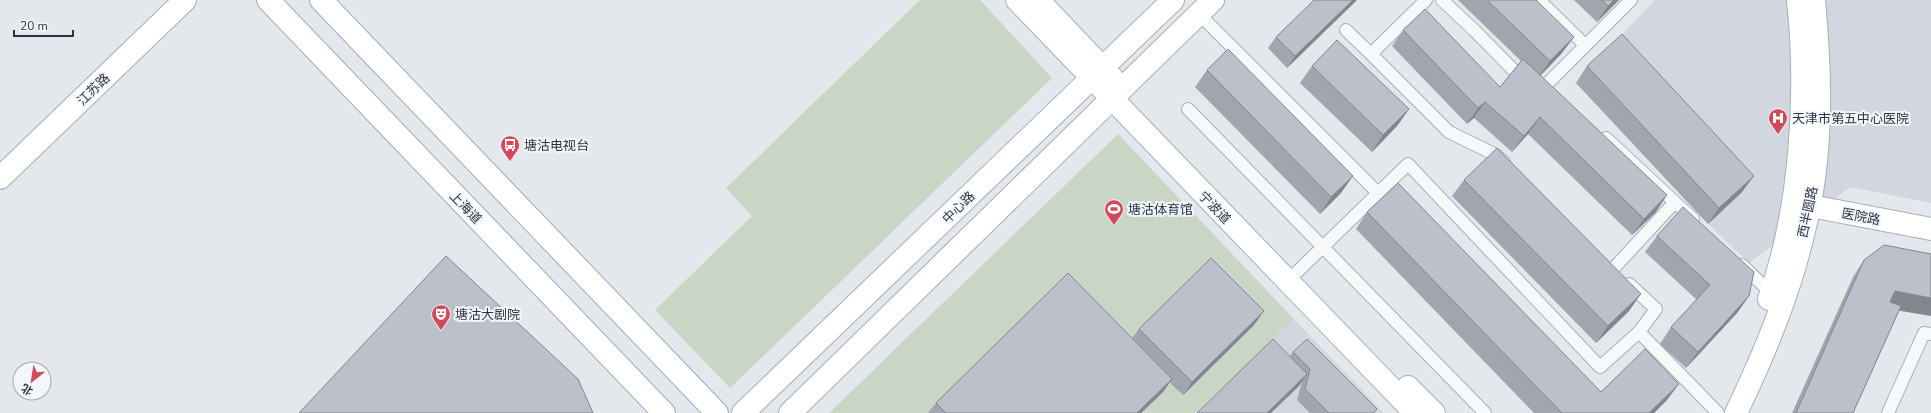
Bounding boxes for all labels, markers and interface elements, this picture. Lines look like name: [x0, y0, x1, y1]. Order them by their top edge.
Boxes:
scale bar: [14, 12, 73, 38]
text: 20 m: [20, 18, 48, 34]
street label: 江苏路: [73, 70, 114, 110]
hospital icon: 天津市第五中心医院: [1767, 107, 1789, 135]
place label: 天津市第五中心医院: [1792, 110, 1909, 128]
bus stop icon: 塘沽电视台: [499, 134, 521, 162]
place label: 塘沽电视台: [524, 137, 589, 155]
street label: 西半圆路: [1794, 185, 1822, 240]
street label: 上海道: [445, 187, 485, 228]
street label: 宁波道: [1194, 187, 1234, 228]
street label: 中心路: [938, 188, 979, 228]
sports icon: 塘沽体育馆: [1103, 198, 1125, 226]
place label: 塘沽体育馆: [1128, 201, 1193, 219]
street label: 医院路: [1840, 204, 1882, 230]
theatre icon: 塘沽大剧院: [430, 303, 452, 331]
place label: 塘沽大剧院: [455, 306, 520, 324]
north arrow: [12, 361, 52, 401]
text: 北: [19, 380, 36, 398]

